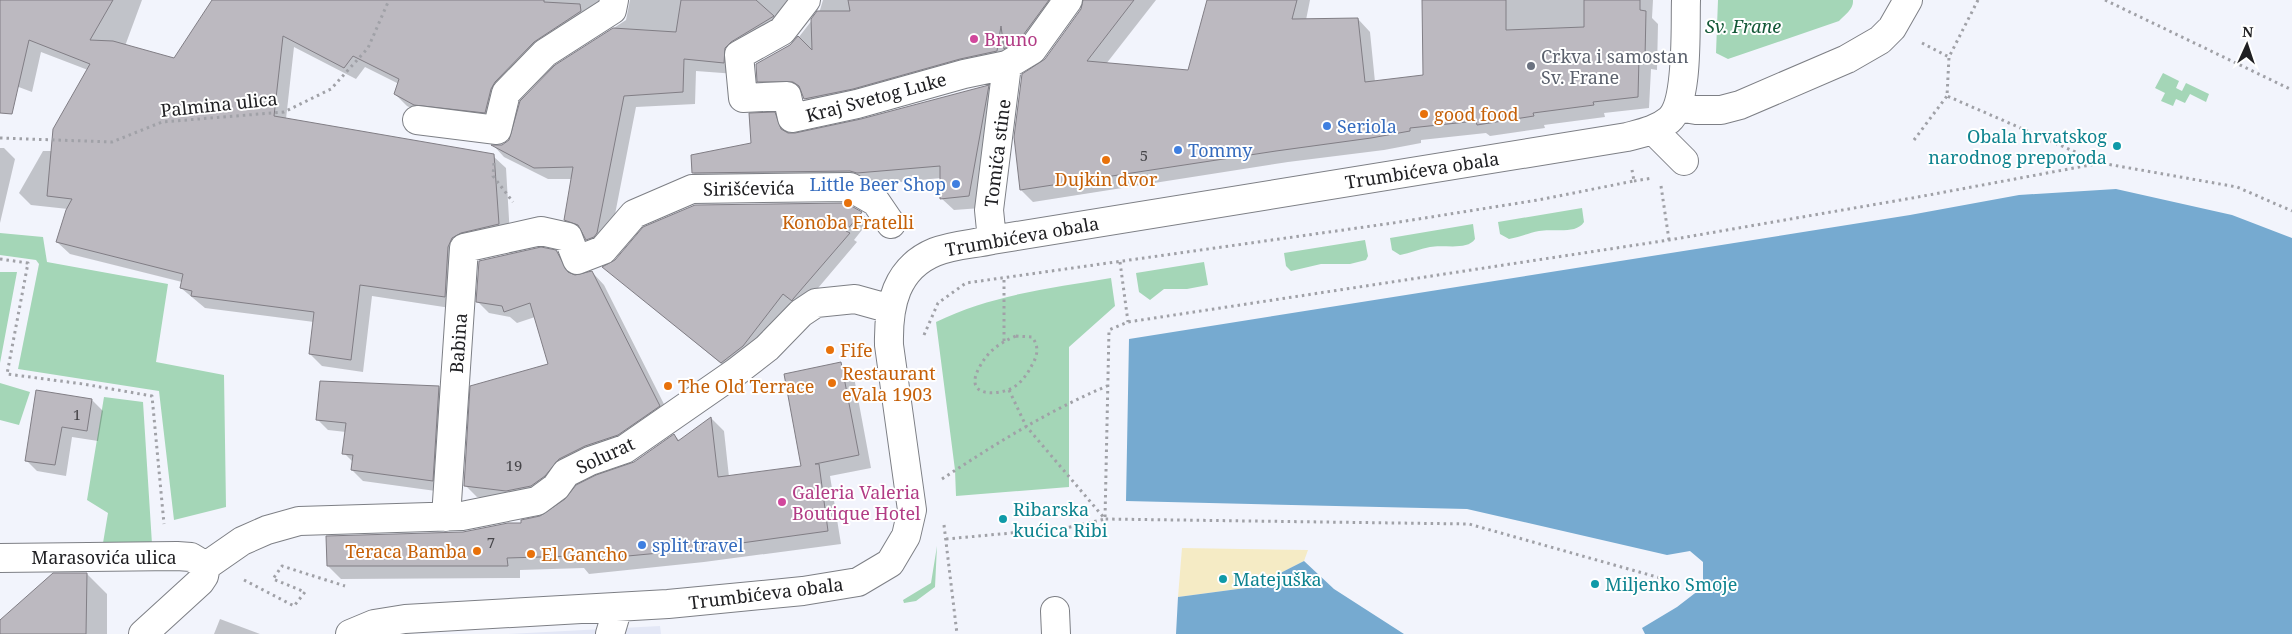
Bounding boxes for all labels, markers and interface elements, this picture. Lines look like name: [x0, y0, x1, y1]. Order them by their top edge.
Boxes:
park label: Sv. Frane: [1705, 14, 1781, 38]
north arrow: [2222, 20, 2272, 70]
text: N: [2242, 22, 2254, 41]
place label: Bruno: [984, 27, 1038, 51]
marker: Bruno: [968, 33, 980, 45]
place label: Crkva i samostan Sv. Frane: [1541, 44, 1689, 89]
marker: Crkva i samostan Sv. Frane: [1525, 60, 1537, 72]
street label: Kraj Svetog Luke: [803, 67, 949, 127]
street label: Palmina ulica: [159, 86, 279, 122]
street label: Tomića stine: [978, 98, 1016, 208]
place label: good food: [1434, 102, 1519, 126]
marker: good food: [1418, 108, 1430, 120]
place label: Seriola: [1337, 114, 1397, 138]
marker: Seriola: [1321, 120, 1333, 132]
place label: Obala hrvatskog narodnog preporoda: [1928, 124, 2107, 169]
place label: Tommy: [1188, 138, 1253, 162]
marker: Obala hrvatskog narodnog preporoda: [2111, 140, 2123, 152]
marker: Tommy: [1172, 144, 1184, 156]
house number: 5: [1140, 145, 1148, 165]
street label: Trumbićeva obala: [1343, 146, 1501, 194]
marker: Dujkin dvor: [1100, 154, 1112, 166]
place label: Dujkin dvor: [1055, 167, 1158, 191]
place label: Little Beer Shop: [810, 172, 946, 196]
street label: Sirišćevića: [703, 175, 795, 201]
marker: Little Beer Shop: [950, 178, 962, 190]
marker: Konoba Fratelli: [842, 197, 854, 209]
place label: Konoba Fratelli: [782, 210, 914, 234]
street label: Trumbićeva obala: [943, 211, 1101, 261]
street label: Babina: [444, 312, 472, 374]
place label: Fife: [840, 338, 873, 362]
marker: Fife: [824, 344, 836, 356]
place label: Restaurant eVala 1903: [842, 361, 936, 406]
place label: The Old Terrace: [678, 374, 814, 398]
marker: Restaurant eVala 1903: [826, 377, 838, 389]
marker: The Old Terrace: [662, 380, 674, 392]
house number: 1: [73, 404, 81, 424]
street label: Solurat: [572, 431, 638, 479]
house number: 19: [506, 455, 522, 475]
place label: Galeria Valeria Boutique Hotel: [792, 480, 921, 525]
marker: Galeria Valeria Boutique Hotel: [776, 496, 788, 508]
place label: Ribarska kućica Ribi: [1013, 497, 1108, 542]
marker: Ribarska kućica Ribi: [997, 513, 1009, 525]
house number: 7: [487, 532, 495, 552]
place label: split.travel: [652, 533, 744, 557]
place label: Teraca Bamba: [345, 539, 467, 563]
marker: split.travel: [636, 539, 648, 551]
place label: El Gancho: [541, 542, 628, 566]
street label: Marasovića ulica: [31, 545, 177, 569]
marker: Teraca Bamba: [471, 545, 483, 557]
marker: El Gancho: [525, 548, 537, 560]
place label: Matejuška: [1233, 567, 1322, 591]
street label: Trumbićeva obala: [687, 572, 845, 614]
place label: Miljenko Smoje: [1605, 572, 1737, 596]
marker: Matejuška: [1217, 573, 1229, 585]
marker: Miljenko Smoje: [1589, 578, 1601, 590]

